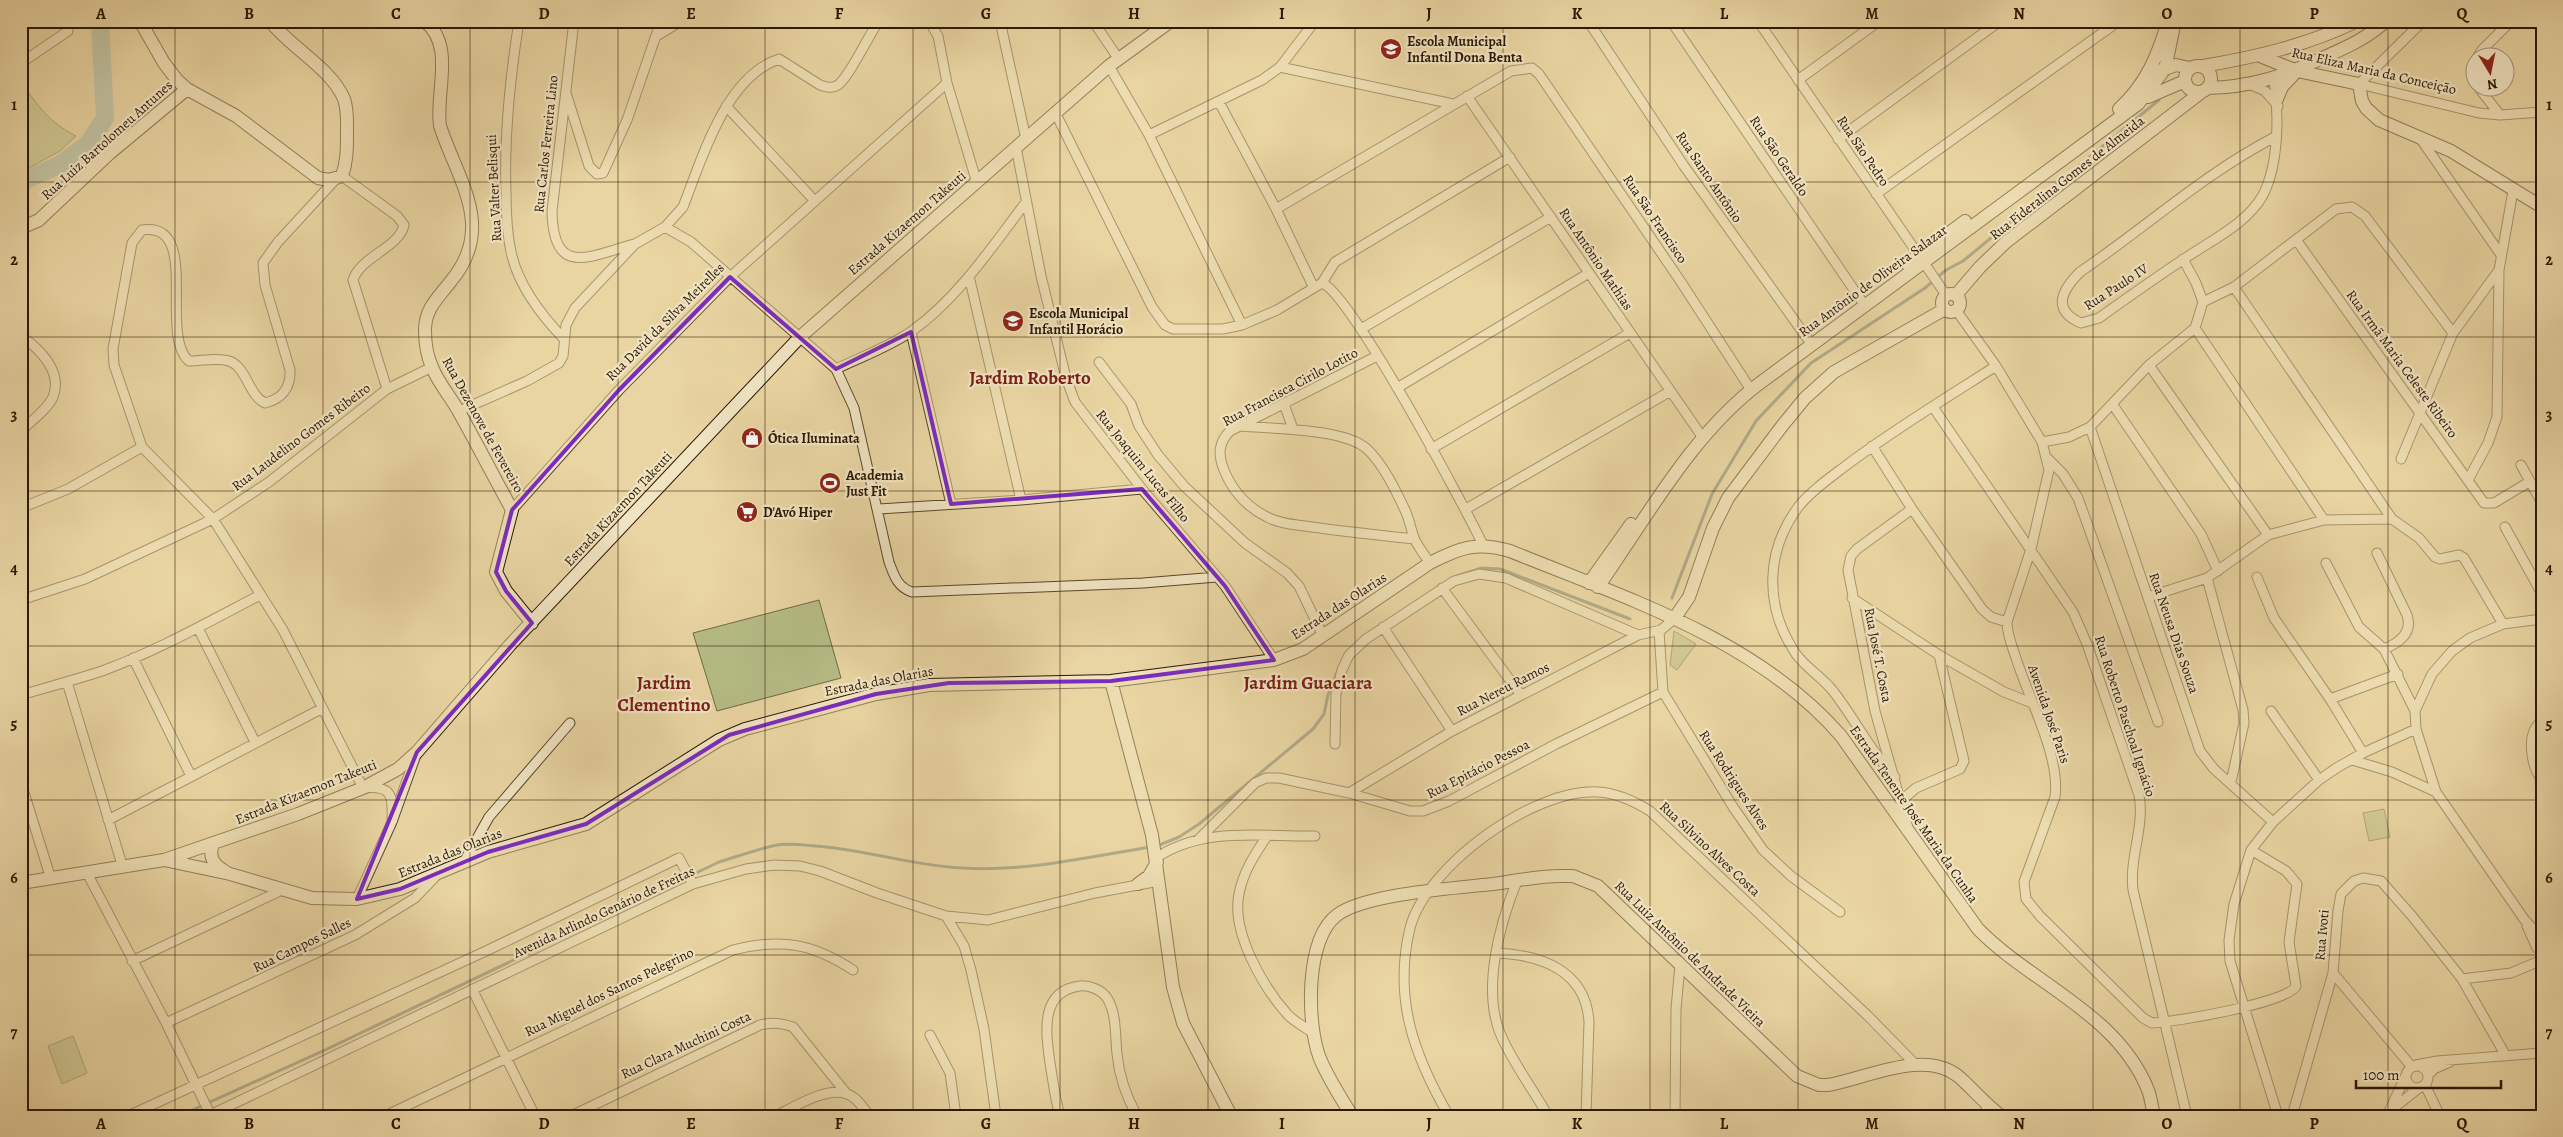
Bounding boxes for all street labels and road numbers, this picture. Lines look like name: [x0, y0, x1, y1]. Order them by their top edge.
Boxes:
street label: Rua Eliza Maria da Conceição: [2290, 43, 2458, 99]
street label: Rua Carlos Ferreira Lino: [529, 74, 563, 214]
street label: Rua Luiz Bartolomeu Antunes: [37, 76, 177, 204]
street label: Rua Fideralina Gomes de Almeida: [1986, 111, 2149, 245]
street label: Rua São Geraldo: [1745, 112, 1813, 200]
street label: Rua São Pedro: [1832, 112, 1894, 190]
street label: Rua Santo Antônio: [1671, 128, 1747, 226]
street label: Rua Valter Belisqui: [482, 134, 506, 242]
street label: Estrada Kizaemon Takeuti: [844, 166, 970, 280]
street label: Rua São Francisco: [1618, 171, 1692, 267]
street label: Rua Antônio Mathias: [1555, 204, 1637, 314]
street label: Rua Antônio de Oliveira Salazar: [1795, 220, 1952, 342]
street label: Rua David da Silva Meirelles: [602, 259, 728, 385]
street label: Rua Paulo IV: [2080, 259, 2152, 315]
street label: Rua Irmã Maria Celeste Ribeiro: [2342, 286, 2462, 442]
street label: Rua Francisca Cirilo Lotito: [1219, 343, 1361, 431]
street label: Rua Dezenove de Fevereiro: [438, 354, 528, 496]
street label: Rua Laudelino Gomes Ribeiro: [228, 379, 374, 495]
street label: Rua Joaquim Lucas Filho: [1092, 406, 1194, 526]
street label: Estrada Kizaemon Takeuti: [560, 447, 676, 571]
street label: Estrada das Olarias: [1287, 568, 1391, 644]
street label: Rua Neusa Dias Souza: [2144, 570, 2204, 697]
street label: Rua José T. Costa: [1859, 606, 1897, 704]
street label: Rua Roberto Paschoal Ignácio: [2090, 633, 2160, 799]
street label: Rua Nereu Ramos: [1453, 657, 1553, 721]
street label: Estrada das Olarias: [823, 661, 935, 701]
street label: Avenida José Paris: [2023, 661, 2075, 766]
street label: Estrada Tenente José Maria da Cunha: [1845, 721, 1983, 907]
street label: Rua Rodrigues Alves: [1695, 726, 1773, 834]
street label: Rua Epitácio Pessoa: [1423, 735, 1533, 803]
street label: Estrada Kizaemon Takeuti: [233, 755, 379, 829]
street label: Rua Silvino Alves Costa: [1655, 797, 1765, 901]
street label: Estrada das Olarias: [395, 823, 505, 883]
street label: Avenida Arlindo Genário de Freitas: [509, 861, 698, 963]
street label: Rua Luiz Antônio de Andrade Vieira: [1610, 877, 1770, 1032]
street label: Rua Ivoti: [2310, 909, 2334, 961]
street label: Rua Campos Salles: [250, 913, 354, 977]
street label: Rua Miguel dos Santos Pelegrino: [521, 943, 697, 1041]
street label: Rua Clara Muchini Costa: [618, 1006, 755, 1083]

